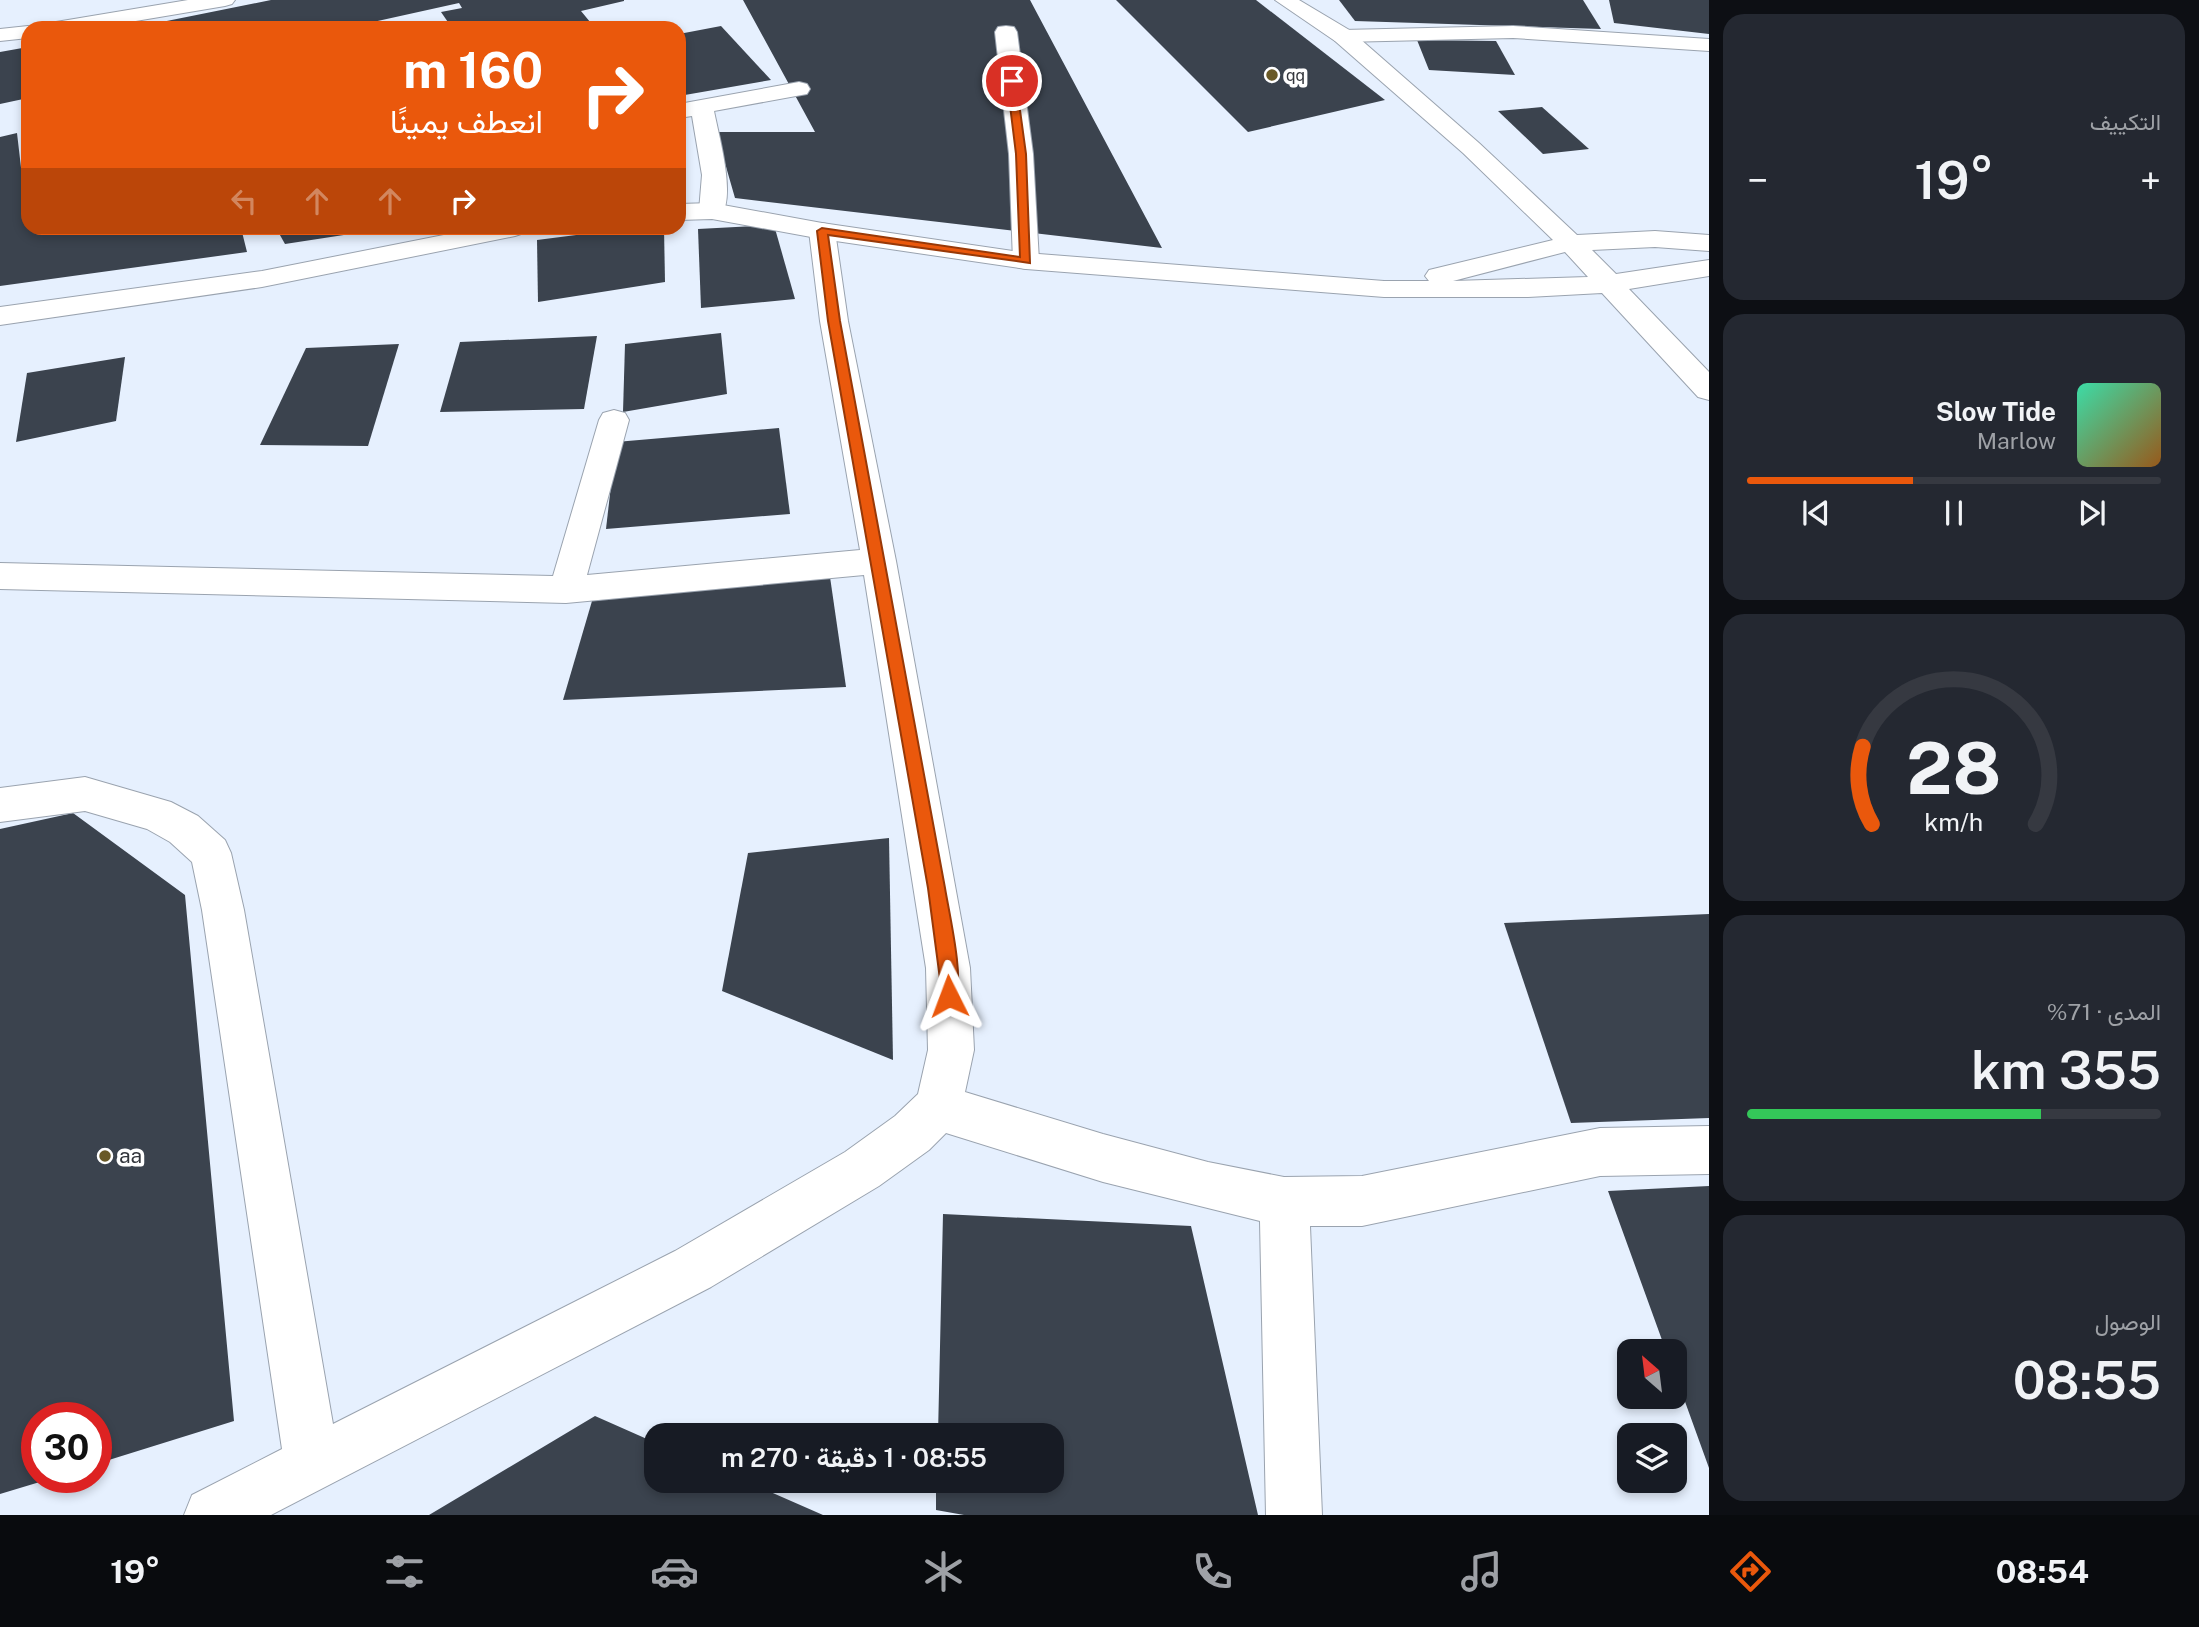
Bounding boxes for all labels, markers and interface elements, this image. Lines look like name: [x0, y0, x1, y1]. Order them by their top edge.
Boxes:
text: 160 m: [403, 41, 543, 99]
icon: right: [567, 49, 658, 140]
pin: [982, 51, 1042, 111]
icon: arrive: [993, 62, 1031, 100]
place label: qq: [1286, 66, 1305, 85]
marker: qq: [1264, 67, 1280, 83]
text: انعطف يمينًا: [390, 103, 543, 140]
text: التكييف: [2090, 108, 2161, 135]
text: 19°: [1914, 150, 1994, 211]
text: −: [1747, 158, 1768, 203]
text: +: [2140, 158, 2161, 203]
icon: left: [225, 182, 263, 220]
icon: ahead: [298, 182, 336, 220]
icon: ahead: [371, 182, 409, 220]
icon: right: [444, 182, 482, 220]
text: Slow Tide: [1936, 396, 2056, 427]
text: Marlow: [1977, 427, 2056, 454]
icon: previous: [1797, 494, 1835, 532]
icon: pause: [1935, 494, 1973, 532]
icon: next: [2073, 494, 2111, 532]
text: 28: [1906, 725, 2002, 810]
text: km/h: [1925, 806, 1983, 836]
position arrow: [912, 959, 986, 1033]
text: المدى · 71%: [2047, 998, 2161, 1025]
text: 355 km: [1971, 1040, 2161, 1101]
place label: aa: [119, 1143, 142, 1168]
marker: aa: [97, 1148, 113, 1164]
text: الوصول: [2095, 1308, 2161, 1335]
north arrow: [1617, 1339, 1687, 1409]
map controls: [1617, 1339, 1687, 1493]
text: 08:55: [2013, 1350, 2161, 1411]
speed limit sign: 30: [21, 1402, 112, 1493]
button: layers: [1617, 1423, 1687, 1493]
text: 08:55 · 1 دقيقة · 270 m: [721, 1442, 987, 1473]
icon: filters: [380, 1547, 429, 1596]
icon: car: [650, 1547, 699, 1596]
icon: climate: [919, 1547, 968, 1596]
icon: phone: [1188, 1547, 1237, 1596]
icon: music: [1457, 1547, 1506, 1596]
icon: directions: [1726, 1547, 1775, 1596]
text: 19°: [110, 1553, 160, 1590]
text: 08:54: [1996, 1553, 2089, 1590]

